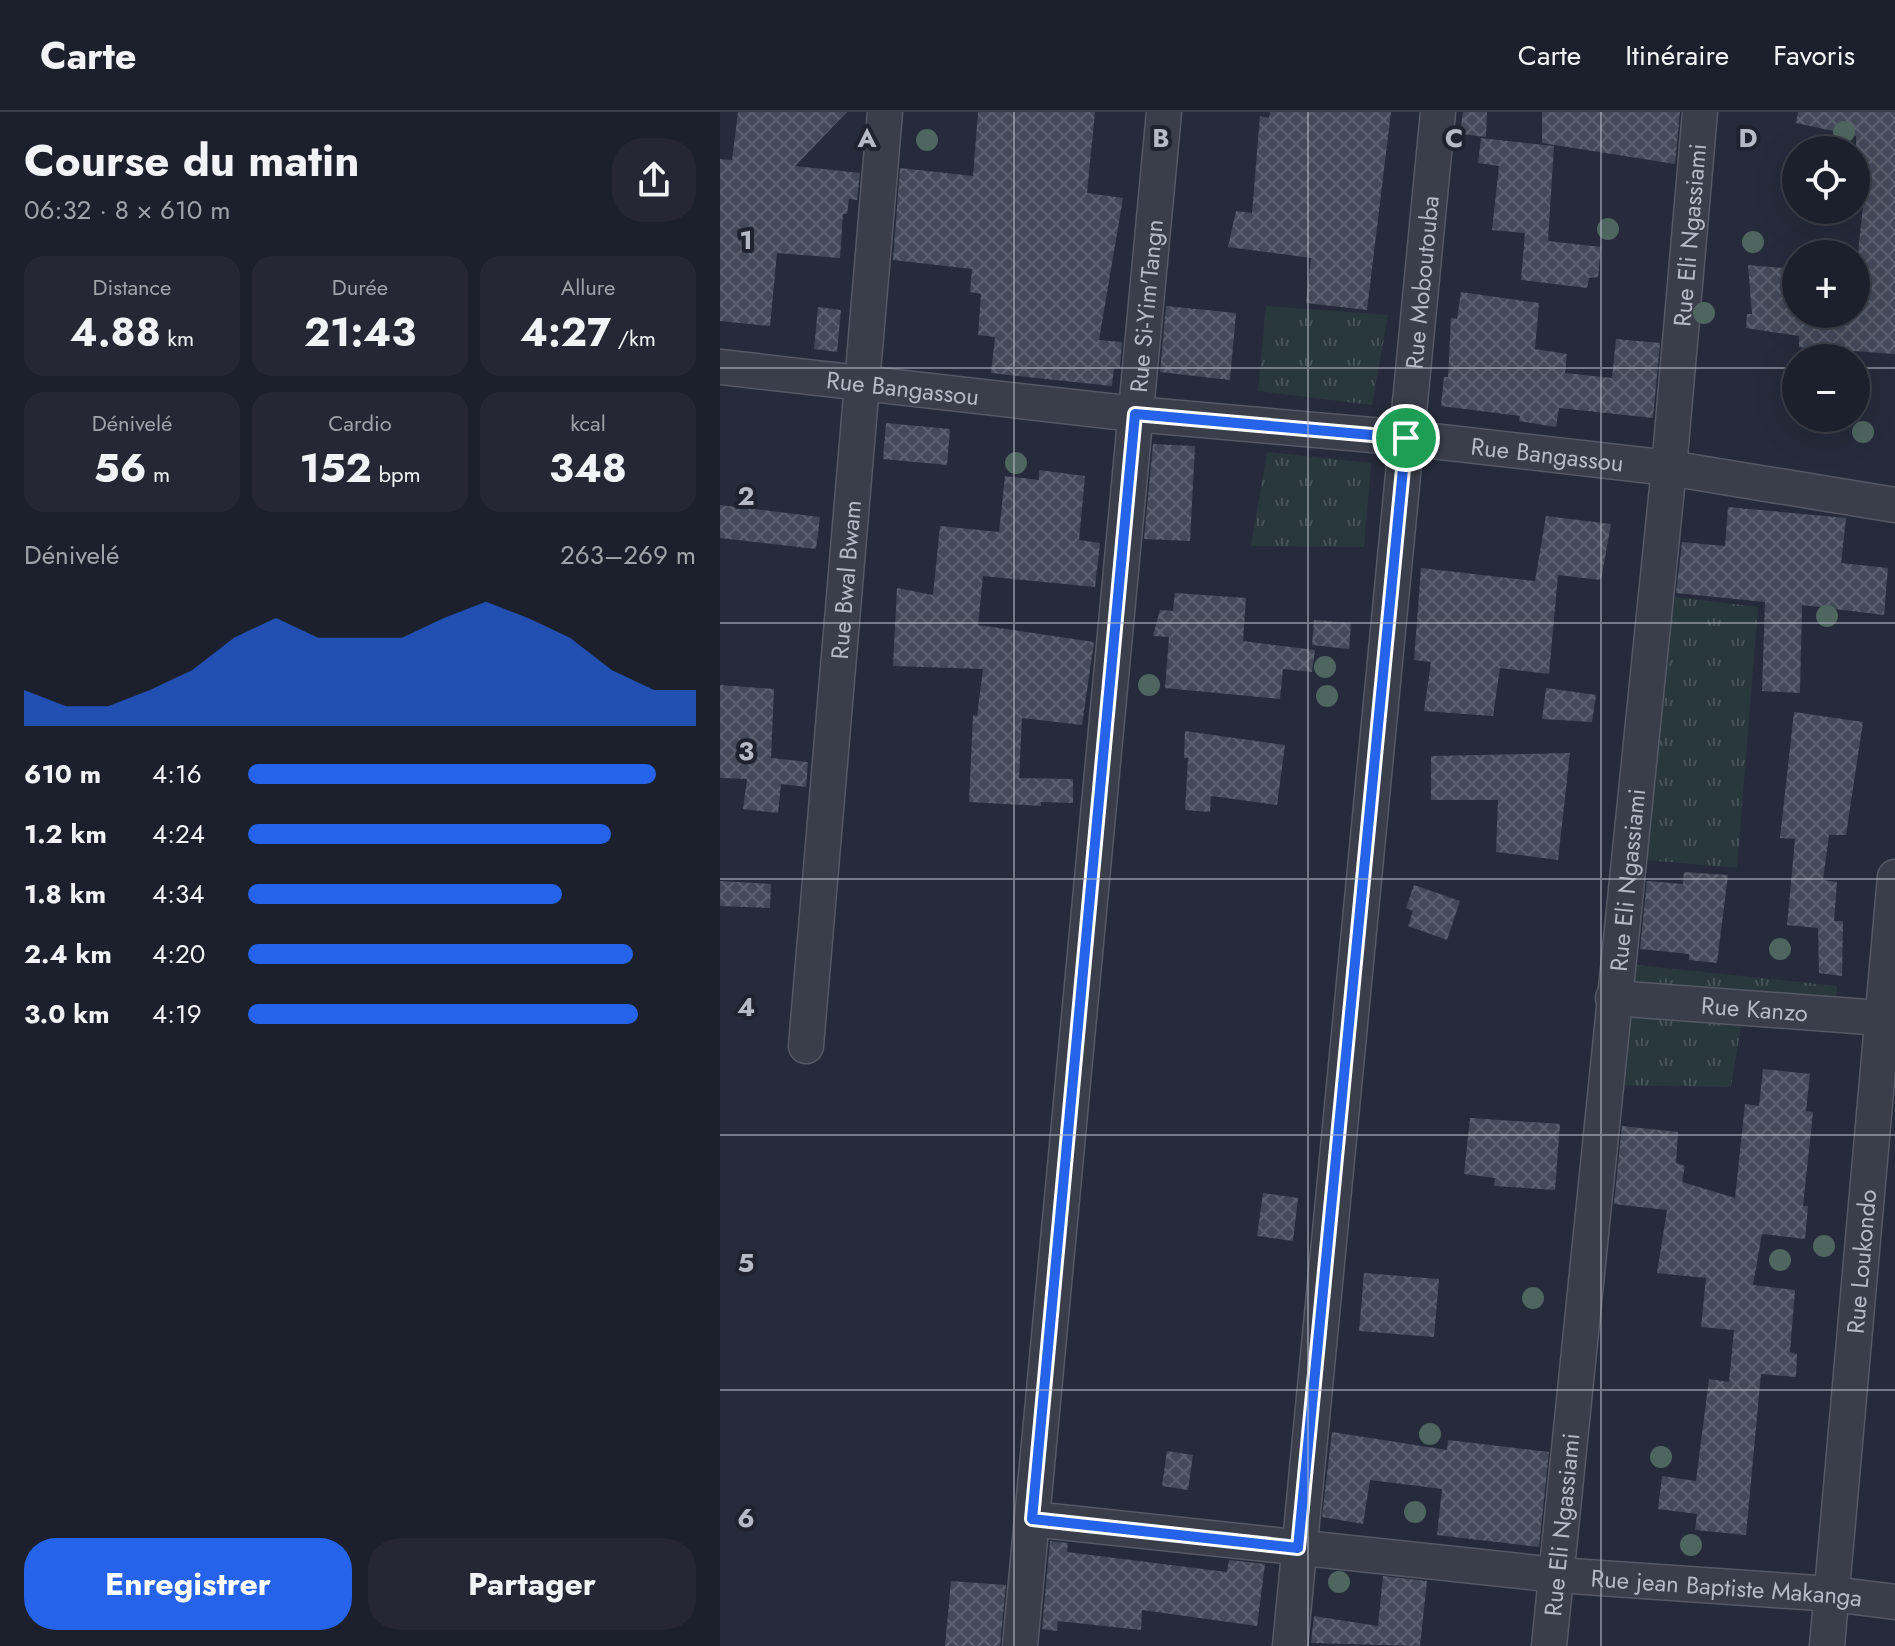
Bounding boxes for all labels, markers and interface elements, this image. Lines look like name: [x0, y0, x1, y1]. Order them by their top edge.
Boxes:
text: Carte: [40, 28, 137, 83]
text: Carte: [1518, 35, 1581, 76]
text: Itinéraire: [1625, 35, 1729, 76]
text: Favoris: [1773, 35, 1855, 76]
text: A: [856, 119, 877, 157]
text: B: [1152, 119, 1170, 157]
text: C: [1445, 119, 1463, 157]
text: D: [1738, 119, 1758, 157]
text: Course du matin: [24, 129, 360, 193]
map controls: [1782, 136, 1870, 432]
button: locate: [1782, 136, 1870, 224]
button: share: [612, 138, 696, 222]
street label: Rue Eli Ngassiami: [1664, 142, 1715, 328]
text: 06:32 · 8 × 610 m: [24, 191, 230, 229]
street label: Rue Moboutouba: [1396, 194, 1447, 371]
street label: Rue Si-Yim'Tangn: [1120, 218, 1171, 394]
text: 1: [739, 221, 753, 259]
button: +: [1782, 240, 1870, 328]
text: Distance: [93, 271, 171, 303]
text: Durée: [332, 271, 388, 303]
text: Allure: [561, 271, 615, 303]
text: 4.88: [70, 303, 161, 361]
text: 21:43: [304, 303, 416, 361]
text: 4:27: [520, 303, 611, 361]
text: km: [161, 322, 194, 354]
text: /km: [611, 322, 656, 354]
button: −: [1782, 344, 1870, 432]
street label: Rue Bangassou: [825, 362, 981, 414]
pin: [1372, 404, 1440, 472]
text: Dénivelé: [92, 407, 172, 439]
text: Cardio: [328, 407, 392, 439]
text: kcal: [570, 407, 606, 439]
icon: arrive: [1384, 416, 1428, 460]
street label: Rue Bangassou: [1469, 428, 1626, 480]
text: 56: [94, 439, 146, 497]
text: 152: [299, 439, 372, 497]
text: 348: [549, 439, 627, 497]
text: m: [146, 458, 170, 490]
text: bpm: [372, 458, 421, 490]
text: 2: [737, 477, 755, 515]
street label: Rue Bwal Bwam: [821, 499, 870, 661]
text: Dénivelé: [24, 536, 119, 574]
text: 263–269 m: [560, 536, 696, 574]
text: 3: [738, 732, 754, 770]
text: 610 m: [24, 755, 101, 793]
text: 4:16: [152, 755, 202, 793]
street label: Rue Eli Ngassiami: [1600, 787, 1654, 973]
text: 1.2 km: [24, 815, 107, 853]
text: 4:24: [152, 815, 205, 853]
text: 1.8 km: [24, 875, 106, 913]
text: 4:34: [152, 875, 204, 913]
text: 2.4 km: [24, 935, 112, 973]
text: 4:20: [152, 935, 205, 973]
street label: Rue Kanzo: [1700, 987, 1809, 1030]
text: 4: [737, 988, 755, 1026]
text: 3.0 km: [24, 995, 109, 1033]
text: 4:19: [152, 995, 202, 1033]
street label: Rue Loukondo: [1837, 1188, 1885, 1335]
text: 5: [738, 1244, 754, 1282]
street label: Rue Eli Ngassiami: [1535, 1431, 1588, 1618]
text: 6: [737, 1499, 755, 1537]
button: Enregistrer: [24, 1538, 352, 1630]
button: Partager: [368, 1538, 696, 1630]
street label: Rue jean Baptiste Makanga: [1590, 1560, 1864, 1615]

